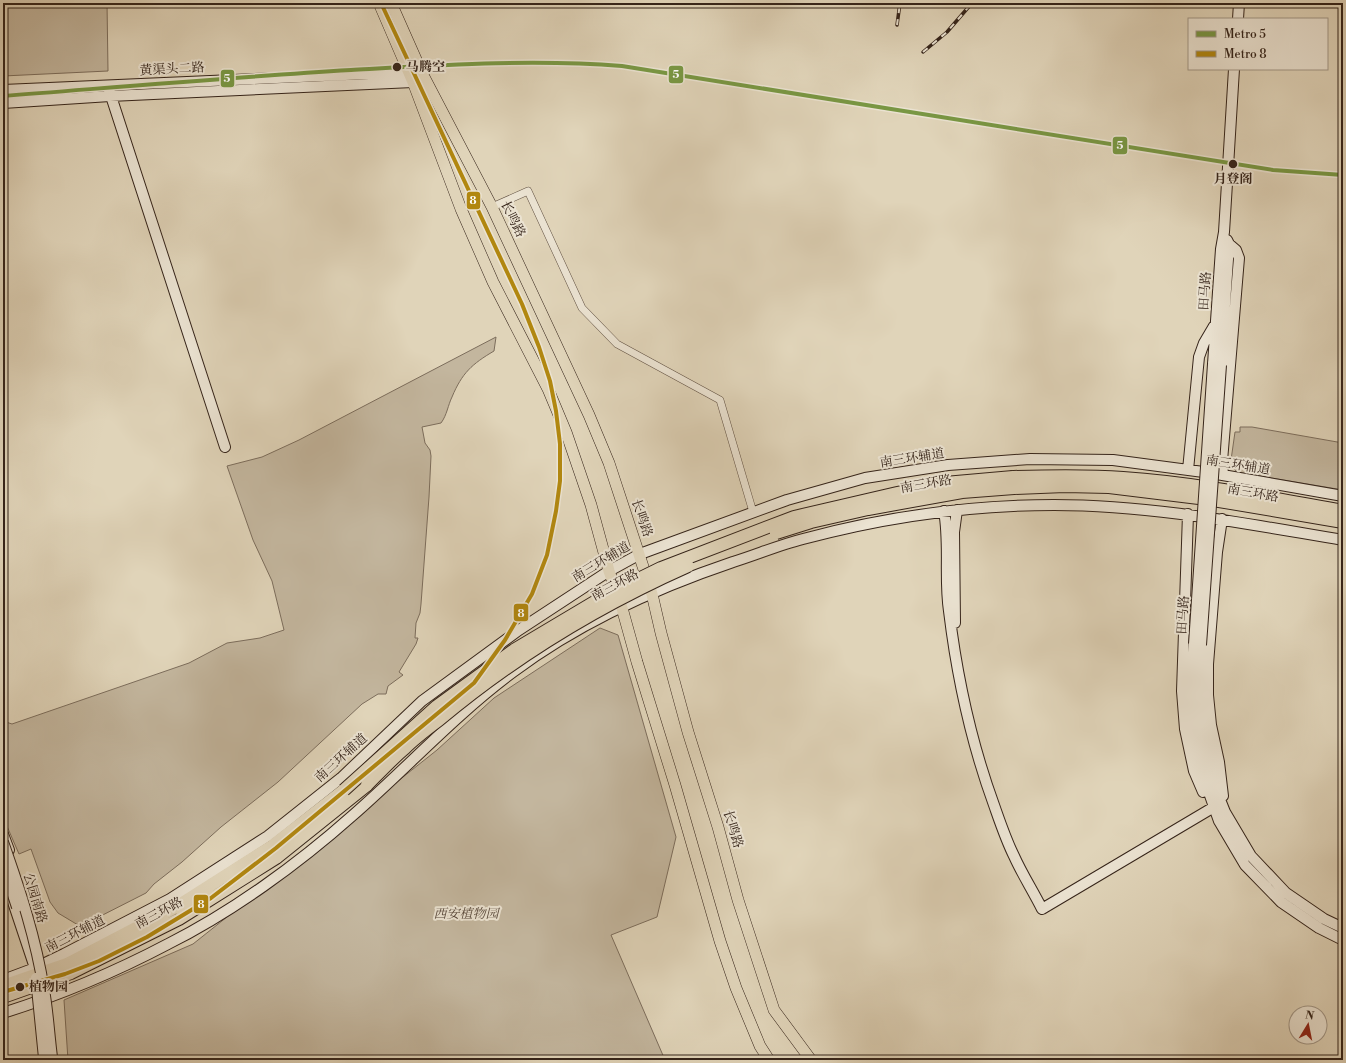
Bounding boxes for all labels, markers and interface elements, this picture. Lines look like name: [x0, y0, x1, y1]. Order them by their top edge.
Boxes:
legend: [1188, 18, 1328, 70]
text: Metro 5: [1224, 27, 1266, 42]
text: Metro 8: [1224, 47, 1267, 62]
street label: 黄渠头二路: [139, 59, 205, 79]
place label: 马腾空: [406, 59, 445, 75]
marker: 马腾空: [391, 61, 403, 73]
line badge: 5: [668, 65, 684, 84]
text: 5: [673, 68, 680, 82]
line badge: 5: [220, 69, 235, 88]
text: 5: [224, 72, 231, 86]
line badge: 5: [1112, 136, 1128, 155]
text: 5: [1117, 139, 1124, 153]
marker: 月登阁: [1227, 158, 1239, 170]
place label: 月登阁: [1213, 171, 1253, 187]
line badge: 8: [466, 191, 481, 210]
text: 8: [469, 194, 477, 208]
street label: 长鸣路: [497, 198, 529, 240]
street label: 田马路: [1196, 271, 1214, 311]
street label: 南三环辅道: [879, 445, 945, 471]
street label: 南三环辅道: [1205, 452, 1271, 478]
street label: 南三环路: [899, 472, 953, 496]
street label: 南三环路: [1226, 481, 1280, 505]
street label: 长鸣路: [628, 497, 656, 539]
street label: 南三环辅道: [569, 538, 633, 586]
street label: 南三环路: [588, 566, 642, 604]
street label: 田马路: [1174, 595, 1192, 635]
line badge: 8: [513, 603, 529, 622]
text: 8: [517, 607, 525, 621]
street label: 南三环辅道: [311, 730, 371, 786]
street label: 长鸣路: [720, 808, 746, 850]
street label: 公园南路: [20, 871, 50, 925]
street label: 南三环路: [132, 894, 186, 932]
line badge: 8: [193, 894, 209, 914]
text: 8: [197, 898, 205, 912]
park label: 西安植物园: [433, 906, 500, 922]
street label: 南三环辅道: [42, 912, 108, 956]
place label: 植物园: [29, 979, 68, 995]
marker: 植物园: [14, 981, 26, 993]
north arrow: [1288, 1005, 1328, 1045]
text: N: [1304, 1008, 1315, 1024]

